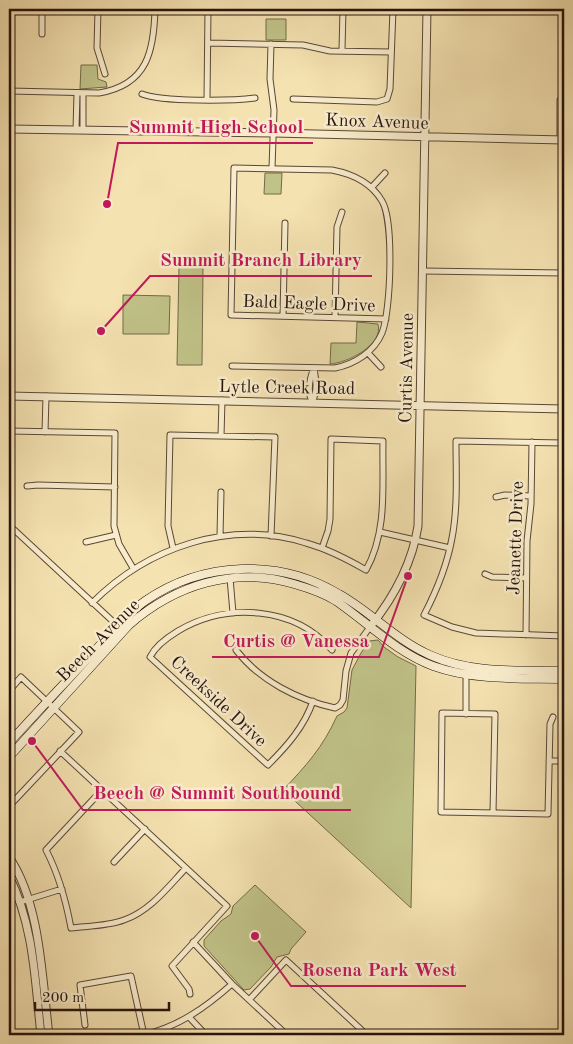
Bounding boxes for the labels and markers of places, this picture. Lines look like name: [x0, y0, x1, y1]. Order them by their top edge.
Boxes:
callout: Summit High School: [118, 109, 313, 143]
callout: Summit Branch Library: [150, 242, 372, 276]
callout: Curtis @ Vanessa: [212, 623, 379, 657]
callout: Beech @ Summit Southbound: [83, 776, 351, 810]
callout: Rosena Park West: [291, 952, 466, 986]

